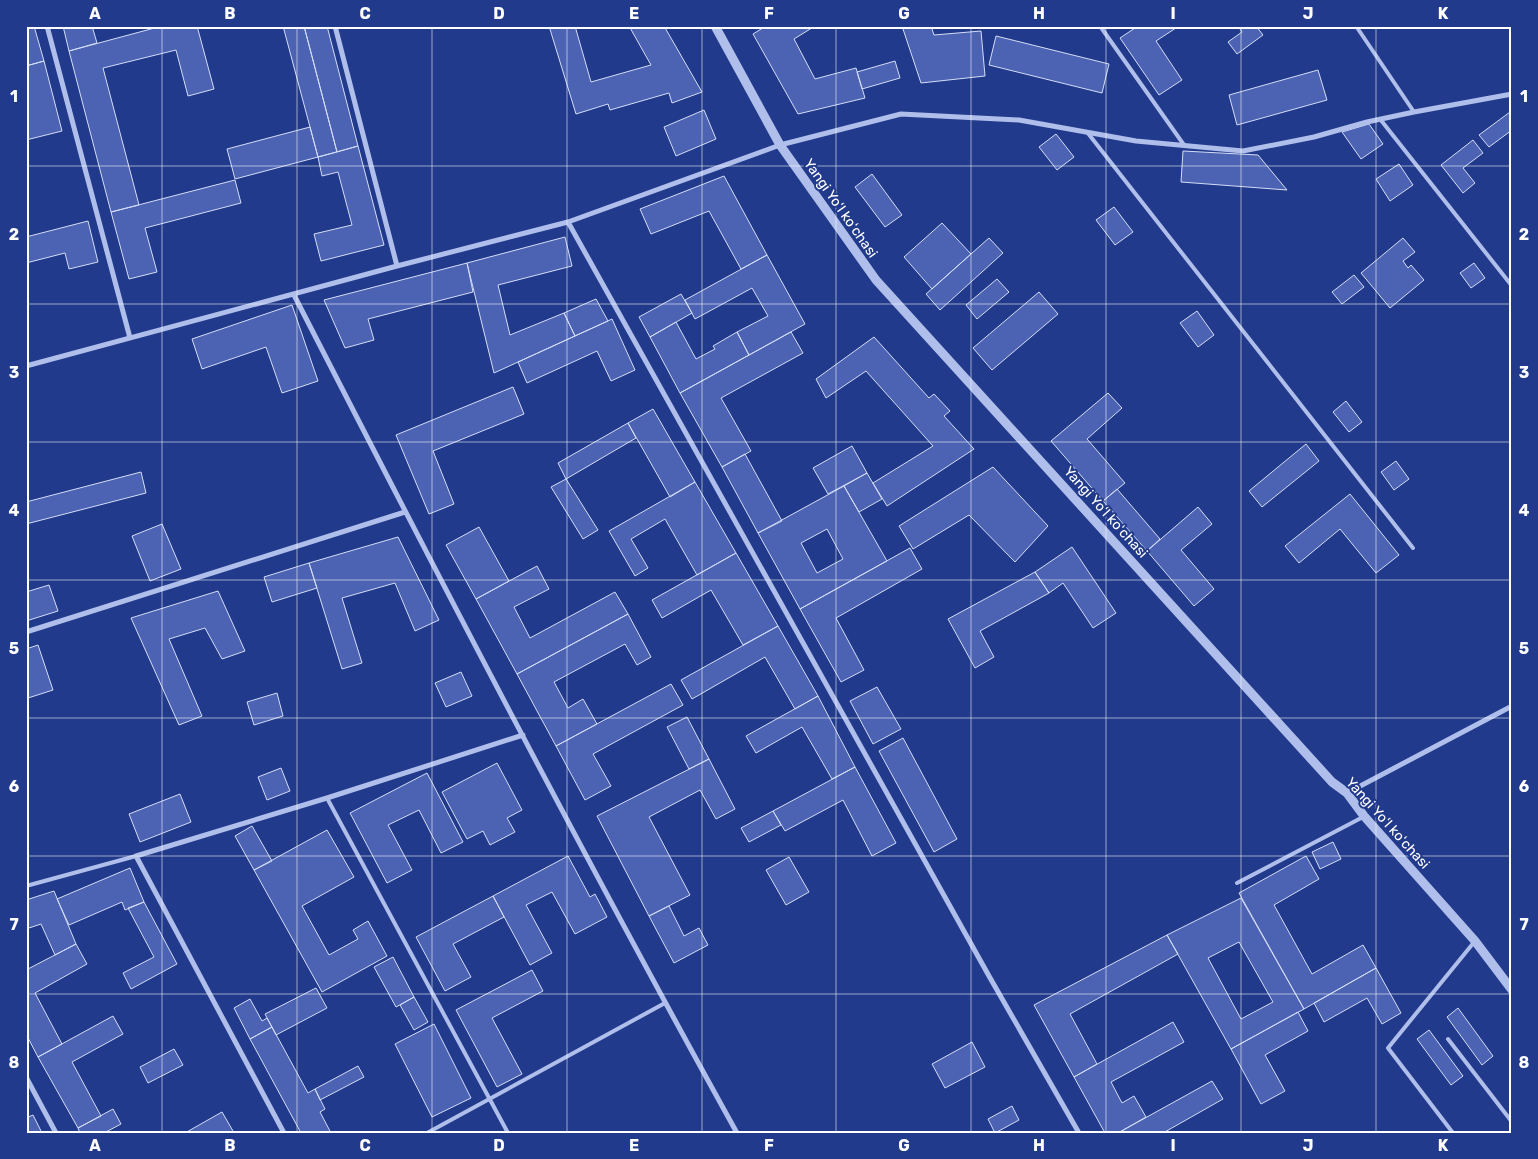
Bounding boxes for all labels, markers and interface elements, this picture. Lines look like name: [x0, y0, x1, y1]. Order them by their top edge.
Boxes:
text: A: [89, 4, 101, 23]
text: B: [224, 4, 236, 23]
text: C: [359, 4, 371, 23]
text: D: [493, 4, 505, 23]
text: E: [629, 4, 639, 23]
text: F: [764, 4, 774, 23]
text: G: [898, 4, 910, 23]
text: H: [1033, 4, 1045, 23]
text: I: [1170, 4, 1176, 23]
text: J: [1303, 4, 1313, 23]
text: K: [1438, 4, 1449, 23]
text: 1: [10, 87, 18, 106]
text: 1: [1520, 87, 1528, 106]
street label: Yangi Yoʻl koʻchasi: [800, 155, 881, 261]
text: 2: [9, 225, 19, 244]
text: 2: [1519, 225, 1529, 244]
text: 3: [9, 363, 19, 382]
text: 3: [1519, 363, 1529, 382]
street label: Yangi Yoʻl koʻchasi: [1060, 463, 1151, 562]
text: 4: [9, 501, 20, 520]
text: 4: [1519, 501, 1530, 520]
text: 5: [9, 639, 19, 658]
text: 5: [1519, 639, 1529, 658]
street label: Yangi Yoʻl koʻchasi: [1342, 774, 1433, 873]
text: 6: [9, 777, 19, 796]
text: 6: [1519, 777, 1529, 796]
text: 7: [9, 915, 19, 934]
text: 7: [1519, 915, 1529, 934]
text: 8: [9, 1053, 20, 1072]
text: 8: [1519, 1053, 1530, 1072]
text: A: [89, 1136, 101, 1155]
text: B: [224, 1136, 236, 1155]
text: C: [359, 1136, 371, 1155]
text: D: [493, 1136, 505, 1155]
text: E: [629, 1136, 639, 1155]
text: F: [764, 1136, 774, 1155]
text: G: [898, 1136, 910, 1155]
text: H: [1033, 1136, 1045, 1155]
text: I: [1170, 1136, 1176, 1155]
text: J: [1303, 1136, 1313, 1155]
text: K: [1438, 1136, 1449, 1155]

